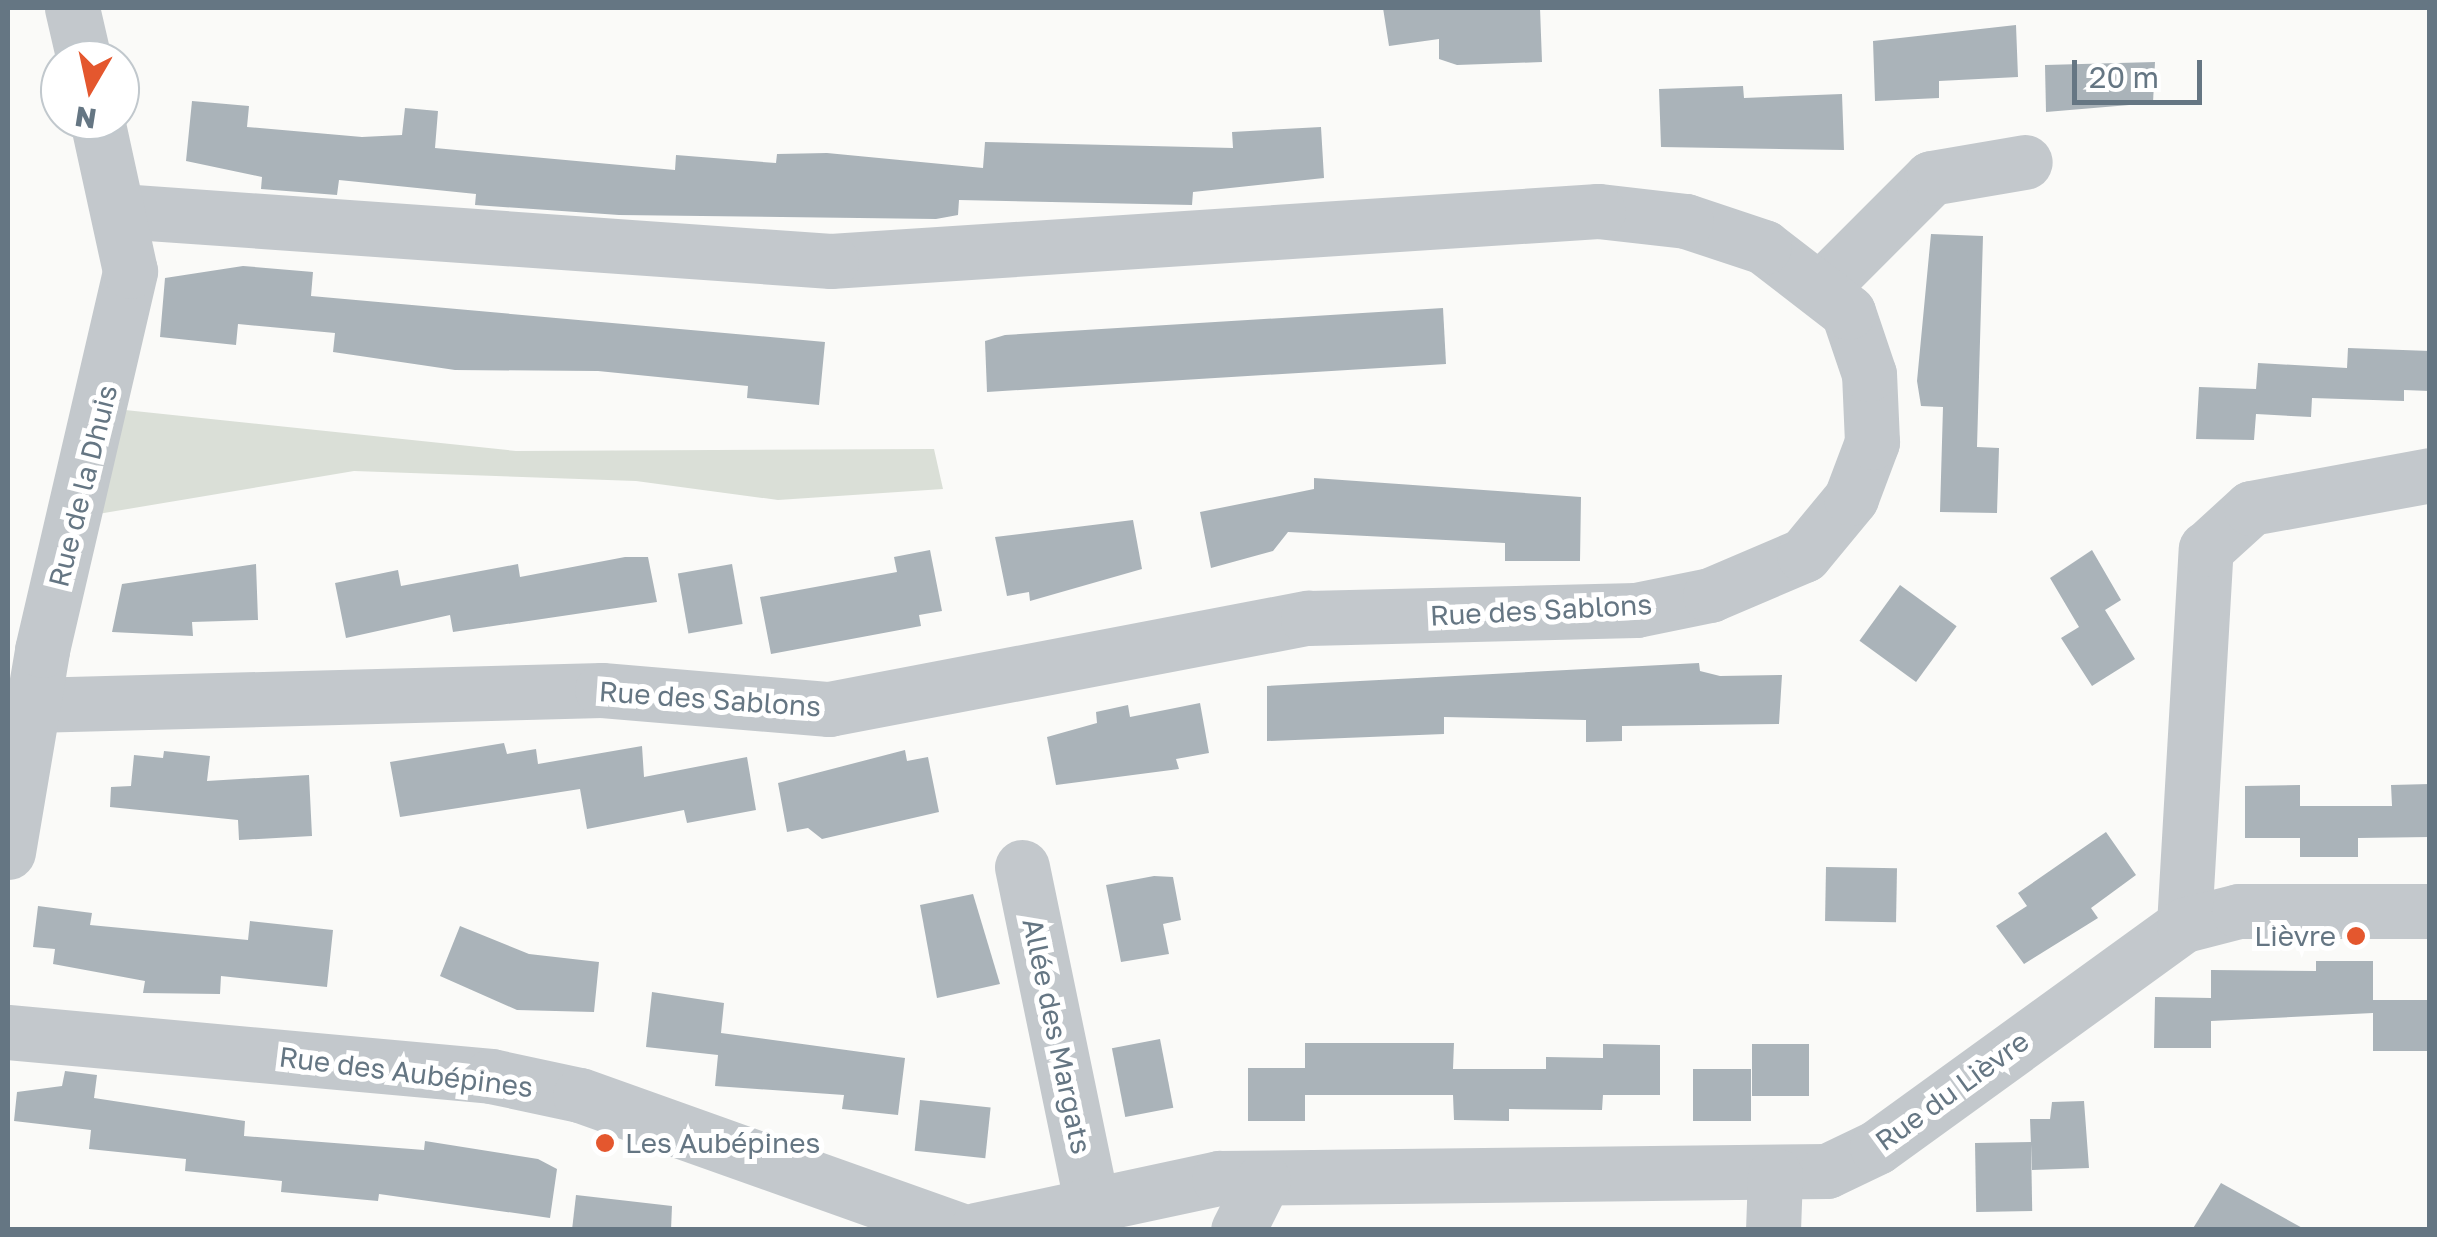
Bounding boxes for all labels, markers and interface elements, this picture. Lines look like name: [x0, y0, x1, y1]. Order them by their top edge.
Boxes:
north arrow: [40, 40, 140, 140]
scale bar: [2077, 40, 2207, 102]
text: 20 m: [2089, 59, 2159, 95]
text: N: [72, 100, 99, 136]
street label: Rue de la Dhuis: [42, 382, 124, 590]
street label: Rue des Sablons: [1429, 587, 1653, 633]
street label: Rue des Sablons: [598, 674, 822, 724]
street label: Allée des Margats: [1016, 915, 1098, 1157]
place label: Lièvre: [2254, 919, 2336, 953]
marker: Lièvre: [2345, 925, 2367, 947]
street label: Rue du Lièvre: [1869, 1024, 2035, 1158]
street label: Rue des Aubépines: [277, 1040, 535, 1104]
place label: Les Aubépines: [625, 1126, 820, 1160]
marker: Les Aubépines: [594, 1132, 616, 1154]

